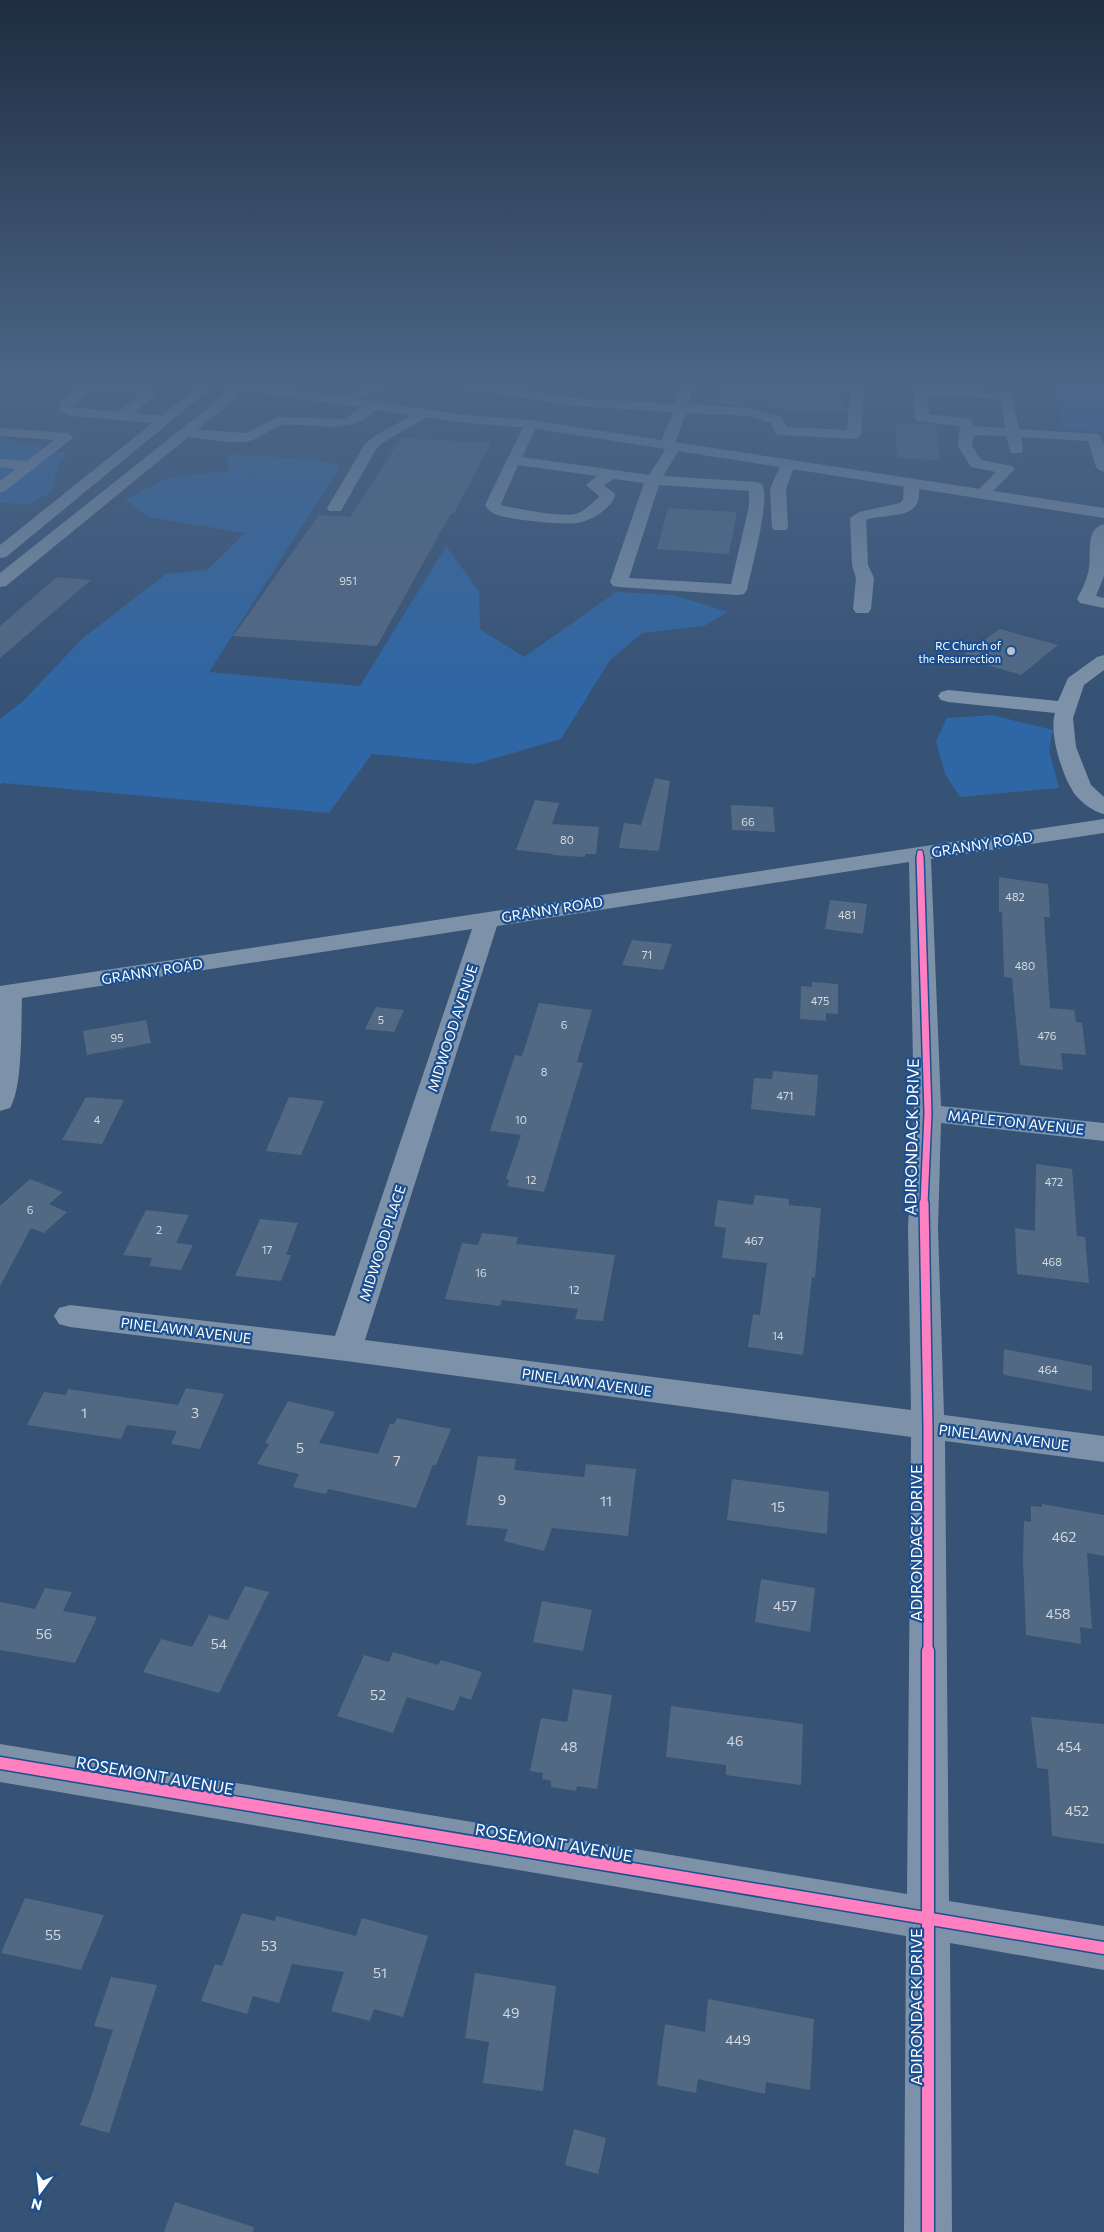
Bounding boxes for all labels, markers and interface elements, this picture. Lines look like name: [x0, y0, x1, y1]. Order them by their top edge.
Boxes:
house number: 951: [339, 574, 357, 587]
place label: RC Church of the Resurrection: [918, 639, 1002, 665]
marker: RC Church of the Resurrection: [1005, 645, 1017, 657]
house number: 66: [741, 815, 755, 828]
street label: GRANNY ROAD: [930, 828, 1034, 860]
house number: 80: [560, 833, 574, 846]
house number: 482: [1005, 890, 1025, 903]
street label: GRANNY ROAD: [500, 893, 604, 925]
house number: 481: [838, 908, 856, 921]
house number: 71: [642, 948, 652, 961]
street label: GRANNY ROAD: [100, 955, 204, 987]
house number: 480: [1015, 959, 1035, 972]
street label: MIDWOOD AVENUE: [423, 962, 481, 1094]
house number: 475: [811, 994, 829, 1007]
house number: 5: [378, 1013, 384, 1026]
house number: 6: [561, 1018, 568, 1031]
house number: 476: [1038, 1029, 1057, 1042]
house number: 95: [111, 1031, 124, 1044]
street label: ADIRONDACK DRIVE: [900, 1058, 922, 1216]
house number: 8: [541, 1065, 548, 1078]
house number: 471: [777, 1089, 793, 1102]
street label: MAPLETON AVENUE: [947, 1106, 1085, 1138]
house number: 4: [94, 1113, 101, 1126]
house number: 10: [515, 1113, 527, 1126]
house number: 12: [526, 1173, 536, 1186]
house number: 472: [1045, 1175, 1063, 1188]
street label: MIDWOOD PLACE: [355, 1183, 409, 1303]
house number: 6: [27, 1203, 34, 1216]
house number: 2: [156, 1223, 162, 1236]
house number: 467: [744, 1234, 764, 1247]
house number: 17: [262, 1243, 272, 1256]
house number: 468: [1042, 1255, 1062, 1268]
house number: 16: [475, 1266, 487, 1279]
house number: 12: [569, 1283, 579, 1296]
street label: PINELAWN AVENUE: [120, 1314, 252, 1346]
house number: 14: [772, 1329, 784, 1342]
house number: 464: [1038, 1363, 1058, 1376]
street label: PINELAWN AVENUE: [521, 1364, 653, 1400]
house number: 1: [81, 1404, 87, 1421]
house number: 3: [191, 1404, 199, 1421]
street label: PINELAWN AVENUE: [938, 1421, 1070, 1453]
house number: 5: [296, 1439, 304, 1456]
house number: 7: [393, 1452, 401, 1469]
street label: ADIRONDACK DRIVE: [906, 1465, 925, 1621]
house number: 9: [498, 1491, 506, 1508]
house number: 11: [600, 1492, 612, 1509]
house number: 15: [771, 1498, 785, 1515]
house number: 462: [1052, 1528, 1077, 1545]
house number: 457: [773, 1597, 797, 1614]
house number: 458: [1046, 1605, 1070, 1622]
house number: 56: [36, 1625, 52, 1642]
house number: 54: [211, 1635, 228, 1652]
house number: 52: [370, 1686, 386, 1703]
house number: 46: [727, 1732, 743, 1749]
house number: 48: [561, 1738, 577, 1755]
house number: 454: [1057, 1738, 1082, 1755]
street label: ROSEMONT AVENUE: [75, 1752, 235, 1798]
house number: 452: [1065, 1802, 1089, 1819]
street label: ROSEMONT AVENUE: [474, 1819, 634, 1865]
house number: 55: [45, 1926, 61, 1943]
street label: ADIRONDACK DRIVE: [906, 1929, 925, 2085]
house number: 53: [261, 1937, 277, 1954]
house number: 51: [373, 1964, 387, 1981]
house number: 49: [503, 2004, 519, 2021]
house number: 449: [725, 2031, 751, 2048]
north arrow: [15, 2167, 65, 2217]
text: N: [29, 2195, 44, 2215]

